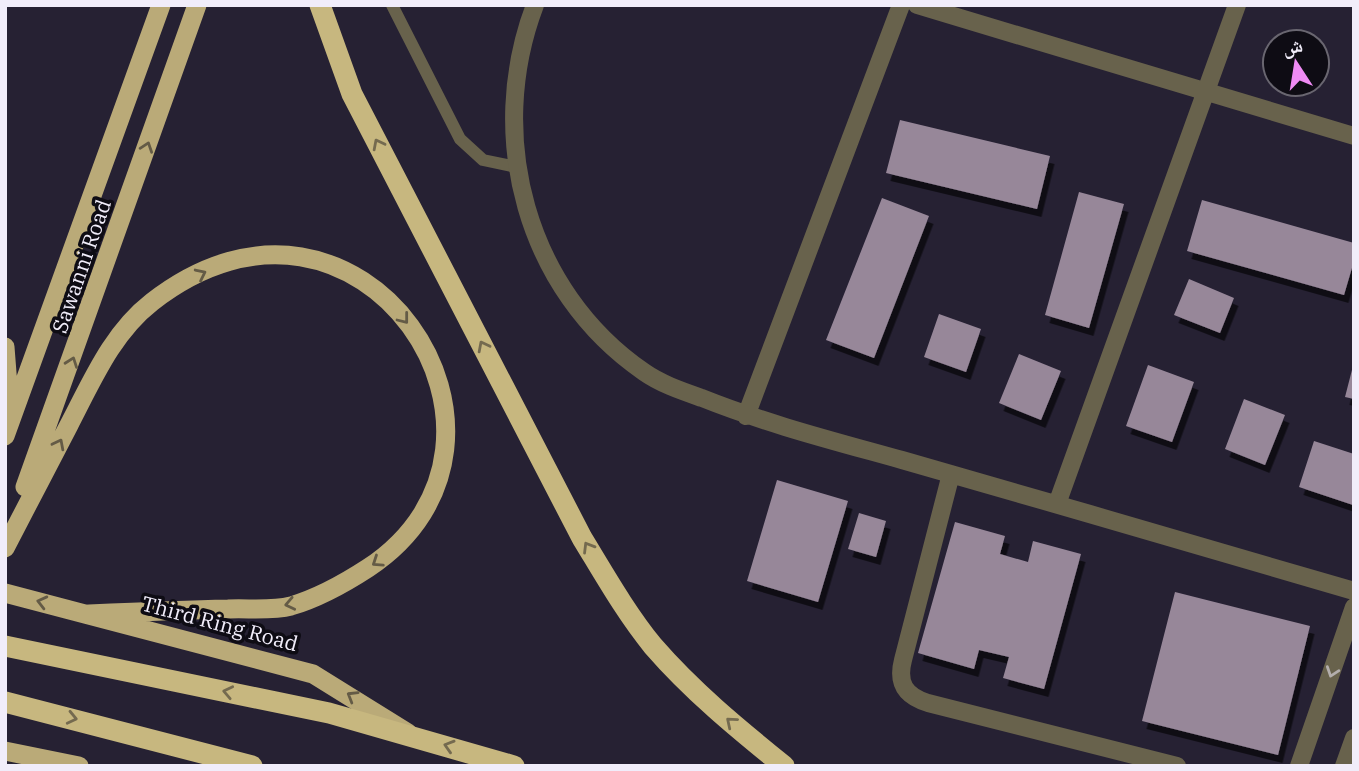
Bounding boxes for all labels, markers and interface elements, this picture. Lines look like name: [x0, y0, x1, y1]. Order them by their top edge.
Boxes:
north arrow: [1261, 28, 1331, 98]
text: ش: [1280, 33, 1305, 60]
one-way arrow: [373, 138, 387, 151]
one-way arrow: [139, 141, 153, 154]
street label: Sawanni Road: [45, 195, 117, 337]
one-way arrow: [194, 268, 206, 282]
one-way arrow: [395, 311, 408, 323]
one-way arrow: [477, 340, 491, 353]
one-way arrow: [64, 356, 78, 368]
one-way arrow: [51, 439, 65, 451]
one-way arrow: [583, 542, 596, 555]
one-way arrow: [372, 554, 385, 567]
street label: Third Ring Road: [139, 589, 302, 657]
one-way arrow: [36, 596, 48, 610]
one-way arrow: [284, 596, 296, 611]
one-way arrow: [1326, 665, 1340, 677]
one-way arrow: [222, 685, 234, 700]
one-way arrow: [346, 691, 359, 704]
one-way arrow: [66, 710, 78, 724]
one-way arrow: [726, 718, 739, 730]
one-way arrow: [443, 740, 455, 755]

